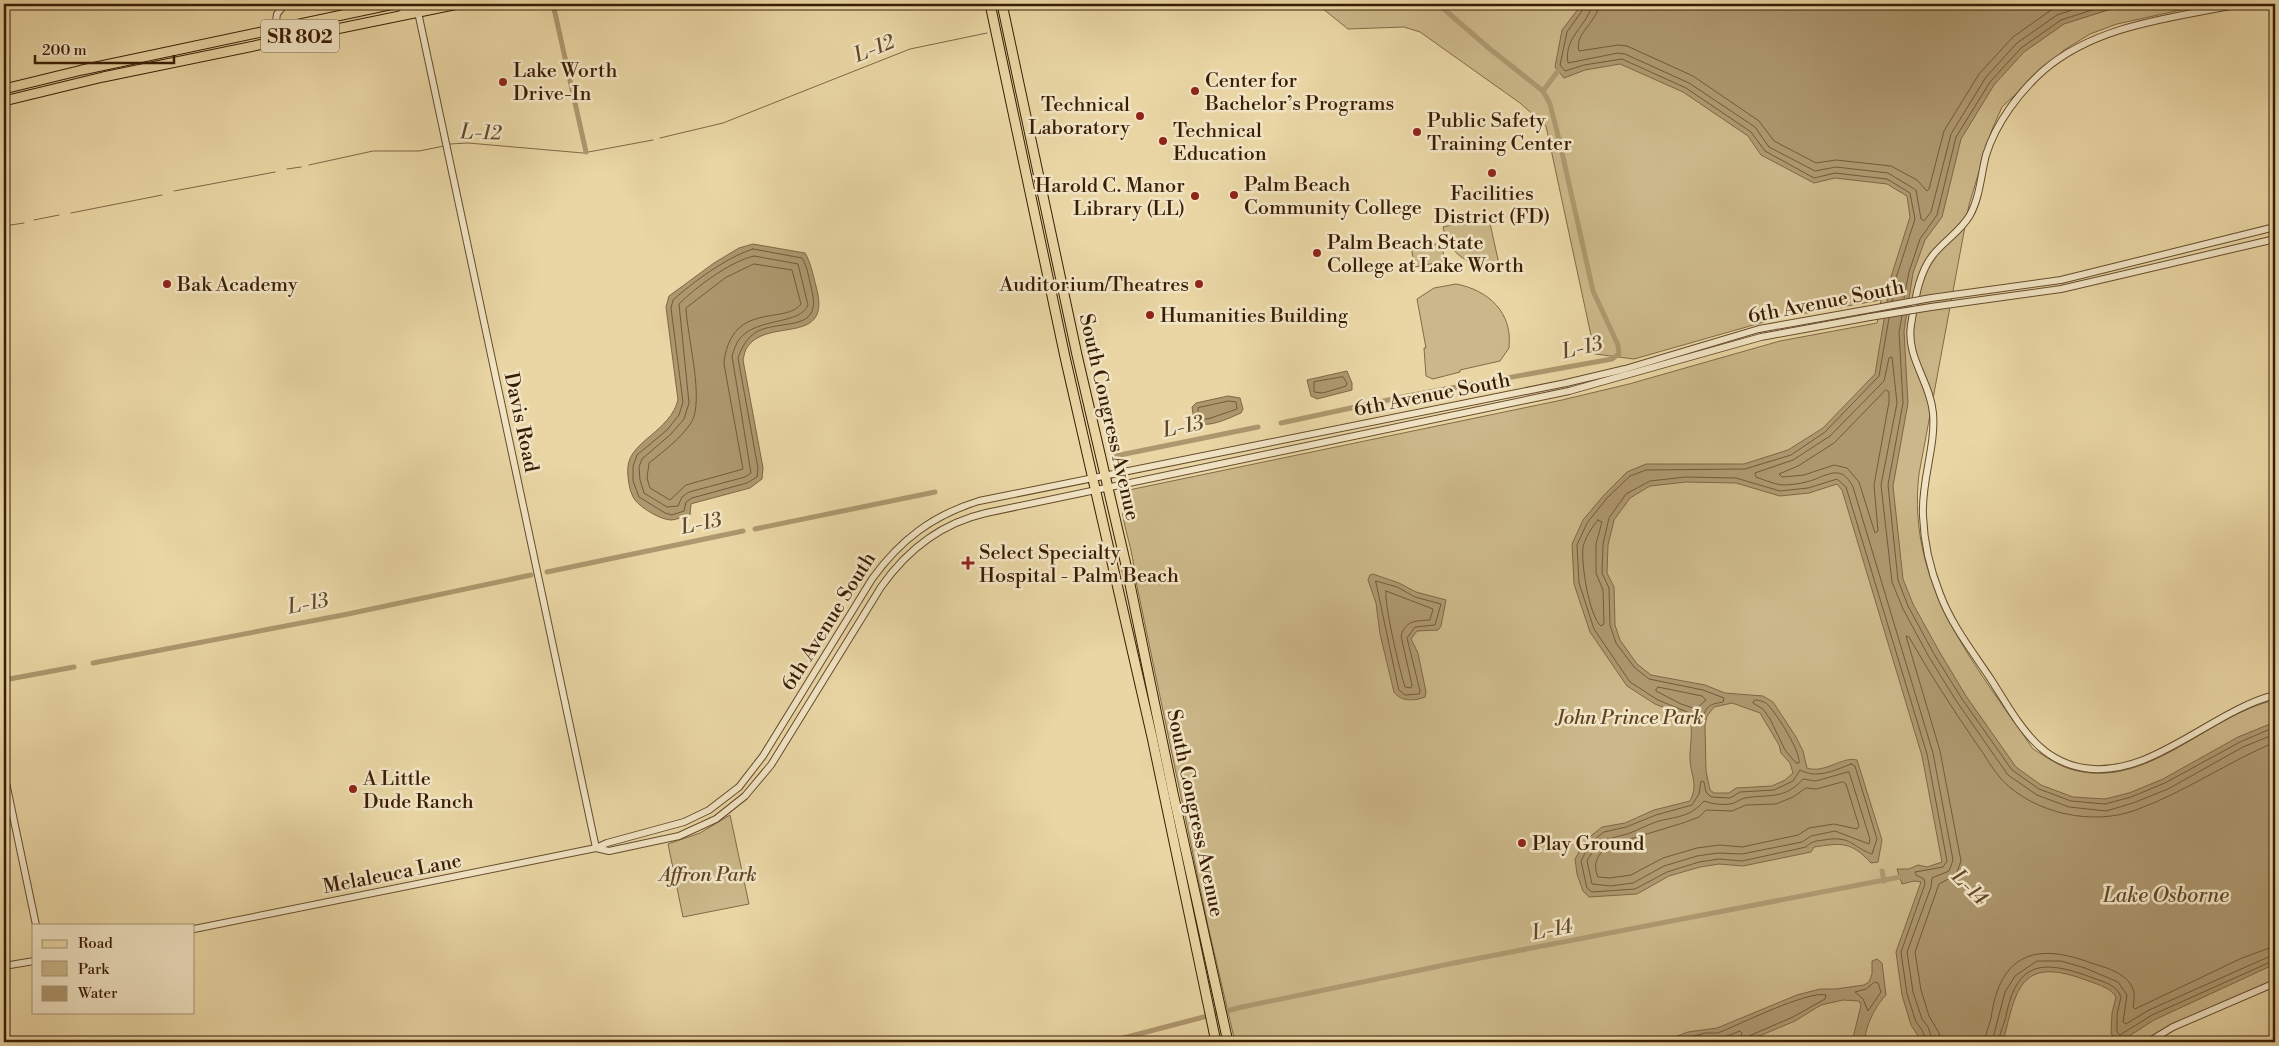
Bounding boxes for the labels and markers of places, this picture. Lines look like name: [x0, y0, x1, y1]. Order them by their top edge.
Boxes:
place label: Lake Worth Drive-In: [513, 59, 617, 107]
place label: Center for Bachelor’s Programs: [1204, 69, 1394, 117]
marker: Lake Worth Drive-In: [497, 76, 509, 88]
marker: Center for Bachelor’s Programs: [1189, 85, 1201, 97]
place label: Technical Laboratory: [1028, 93, 1130, 141]
place label: Public Safety Training Center: [1427, 109, 1572, 157]
marker: Technical Laboratory: [1134, 110, 1146, 122]
place label: Technical Education: [1173, 119, 1267, 167]
marker: Public Safety Training Center: [1411, 126, 1423, 138]
marker: Technical Education: [1157, 135, 1169, 147]
marker: Facilities District (FD): [1486, 167, 1498, 179]
place label: Palm Beach Community College: [1244, 173, 1422, 221]
place label: Harold C. Manor Library (LL): [1035, 174, 1185, 222]
place label: Facilities District (FD): [1434, 182, 1550, 230]
marker: Palm Beach Community College: [1228, 189, 1240, 201]
marker: Harold C. Manor Library (LL): [1189, 190, 1201, 202]
place label: Palm Beach State College at Lake Worth: [1327, 231, 1524, 279]
marker: Palm Beach State College at Lake Worth: [1311, 247, 1323, 259]
place label: Bak Academy: [176, 273, 298, 298]
place label: Auditorium/Theatres: [999, 273, 1189, 298]
marker: Bak Academy: [161, 278, 173, 290]
marker: Auditorium/Theatres: [1193, 278, 1205, 290]
place label: Humanities Building: [1160, 304, 1349, 329]
marker: Humanities Building: [1144, 309, 1156, 321]
place label: Select Specialty Hospital - Palm Beach: [979, 541, 1179, 589]
marker: Select Specialty Hospital - Palm Beach: [961, 556, 975, 570]
place label: A Little Dude Ranch: [362, 767, 474, 815]
marker: A Little Dude Ranch: [347, 783, 359, 795]
place label: Play Ground: [1532, 832, 1645, 857]
marker: Play Ground: [1516, 837, 1528, 849]

